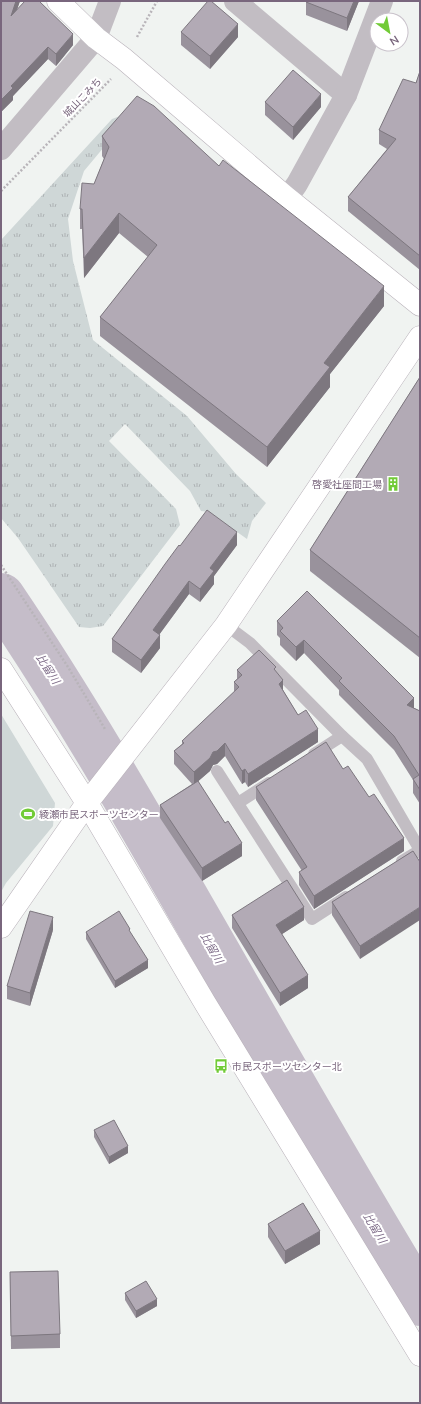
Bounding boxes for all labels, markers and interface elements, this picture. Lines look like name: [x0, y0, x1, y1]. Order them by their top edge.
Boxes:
north arrow: [369, 12, 409, 52]
text: N: [387, 32, 402, 49]
street label: 城山こみち: [60, 75, 104, 120]
building icon: 啓愛社座間工場: [385, 476, 401, 492]
place label: 啓愛社座間工場: [312, 478, 382, 491]
water label: 比留川: [33, 651, 63, 687]
sports icon: 綾瀬市民スポーツセンター: [20, 806, 36, 822]
place label: 綾瀬市民スポーツセンター: [39, 808, 159, 821]
water label: 比留川: [198, 930, 227, 967]
bus stop icon: 市民スポーツセンター北: [213, 1058, 229, 1074]
place label: 市民スポーツセンター北: [232, 1060, 342, 1073]
water label: 比留川: [361, 1210, 390, 1247]

